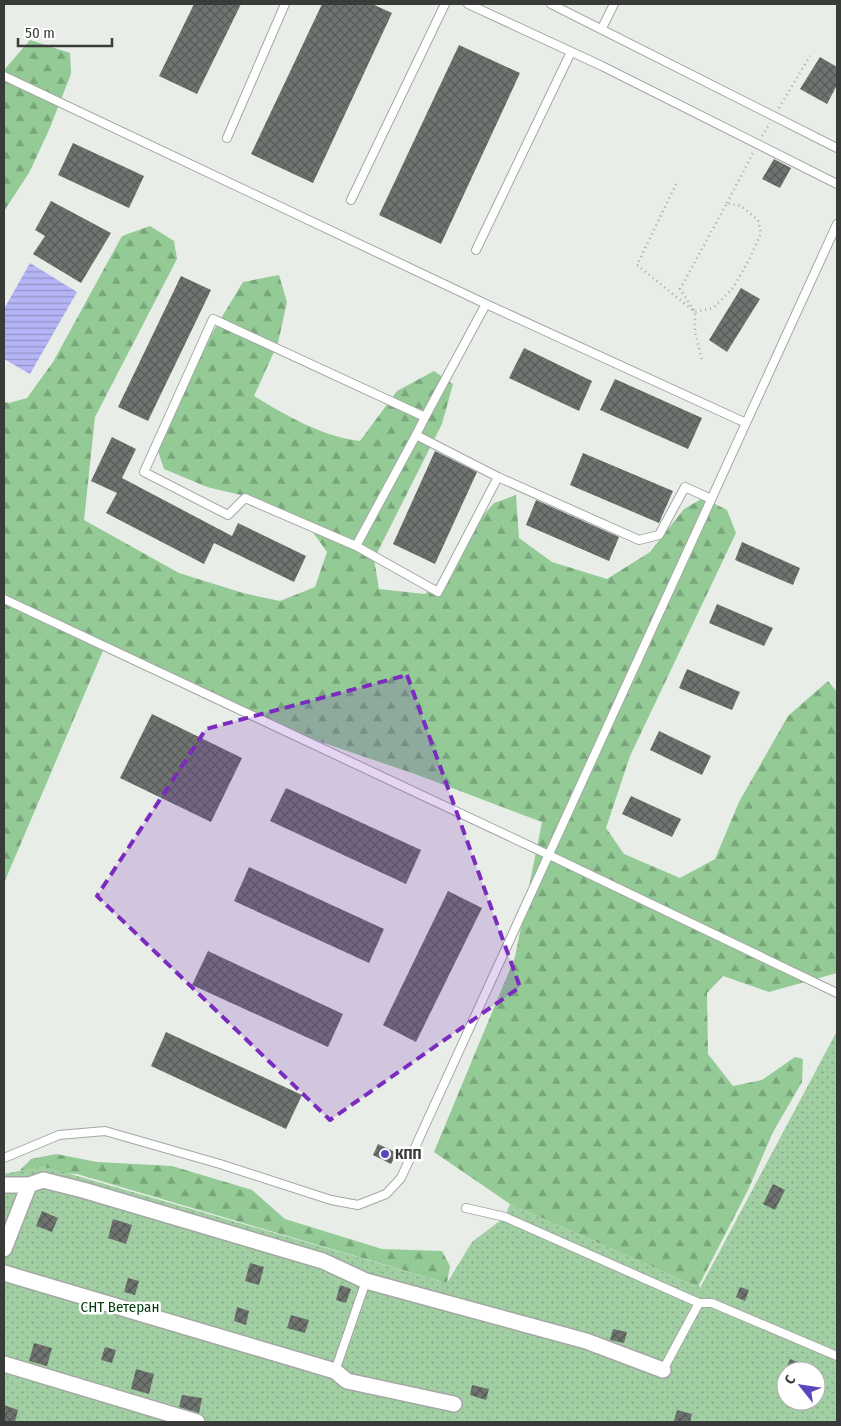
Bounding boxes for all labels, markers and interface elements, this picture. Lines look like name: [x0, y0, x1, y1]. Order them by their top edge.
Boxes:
scale bar: [18, 15, 111, 47]
text: 50 m: [25, 24, 55, 42]
place label: КПП: [395, 1145, 422, 1163]
marker: КПП: [379, 1148, 391, 1160]
park label: СНТ Ветеран: [81, 1298, 159, 1316]
north arrow: [776, 1361, 826, 1411]
text: С: [781, 1372, 800, 1387]

